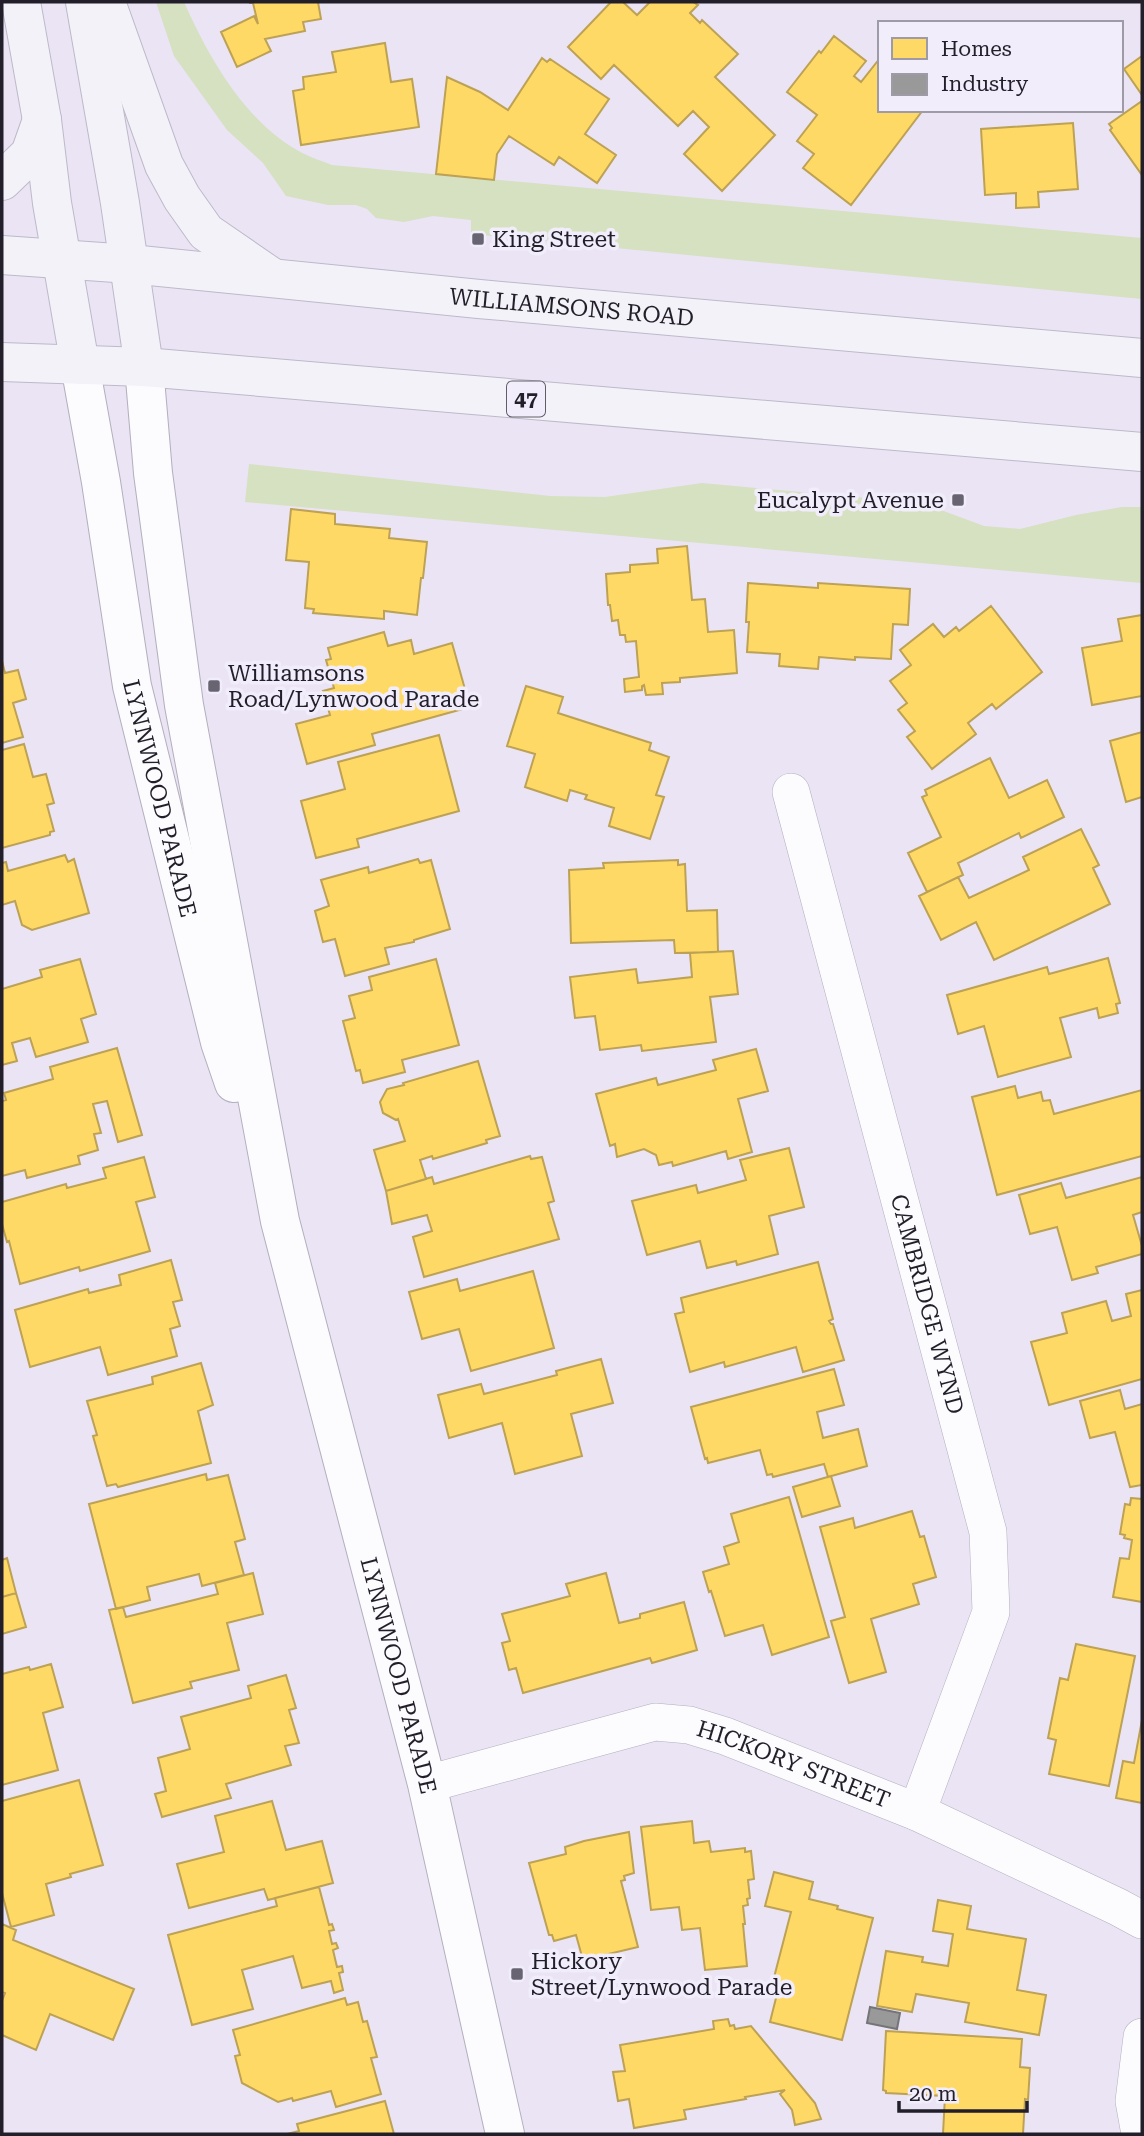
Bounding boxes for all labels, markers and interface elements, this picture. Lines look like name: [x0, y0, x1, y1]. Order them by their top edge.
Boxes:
legend: [878, 21, 1123, 112]
text: Homes: [941, 37, 1012, 61]
text: Industry: [941, 72, 1029, 96]
place label: King Street: [492, 226, 616, 253]
marker: King Street: [470, 231, 486, 247]
street label: WILLIAMSONS ROAD: [448, 283, 695, 332]
road number: 47: [507, 382, 545, 416]
place label: Eucalypt Avenue: [757, 487, 944, 514]
marker: Eucalypt Avenue: [950, 492, 966, 508]
place label: Williamsons Road/Lynwood Parade: [228, 660, 479, 713]
street label: LYNNWOOD PARADE: [117, 677, 202, 920]
marker: Williamsons Road/Lynwood Parade: [206, 678, 222, 694]
street label: CAMBRIDGE WYND: [885, 1191, 969, 1417]
street label: LYNNWOOD PARADE: [354, 1554, 442, 1796]
street label: HICKORY STREET: [694, 1715, 894, 1814]
place label: Hickory Street/Lynwood Parade: [531, 1948, 792, 2001]
marker: Hickory Street/Lynwood Parade: [509, 1966, 525, 1982]
scale bar: [899, 2070, 1027, 2114]
text: 20 m: [909, 2082, 957, 2106]

